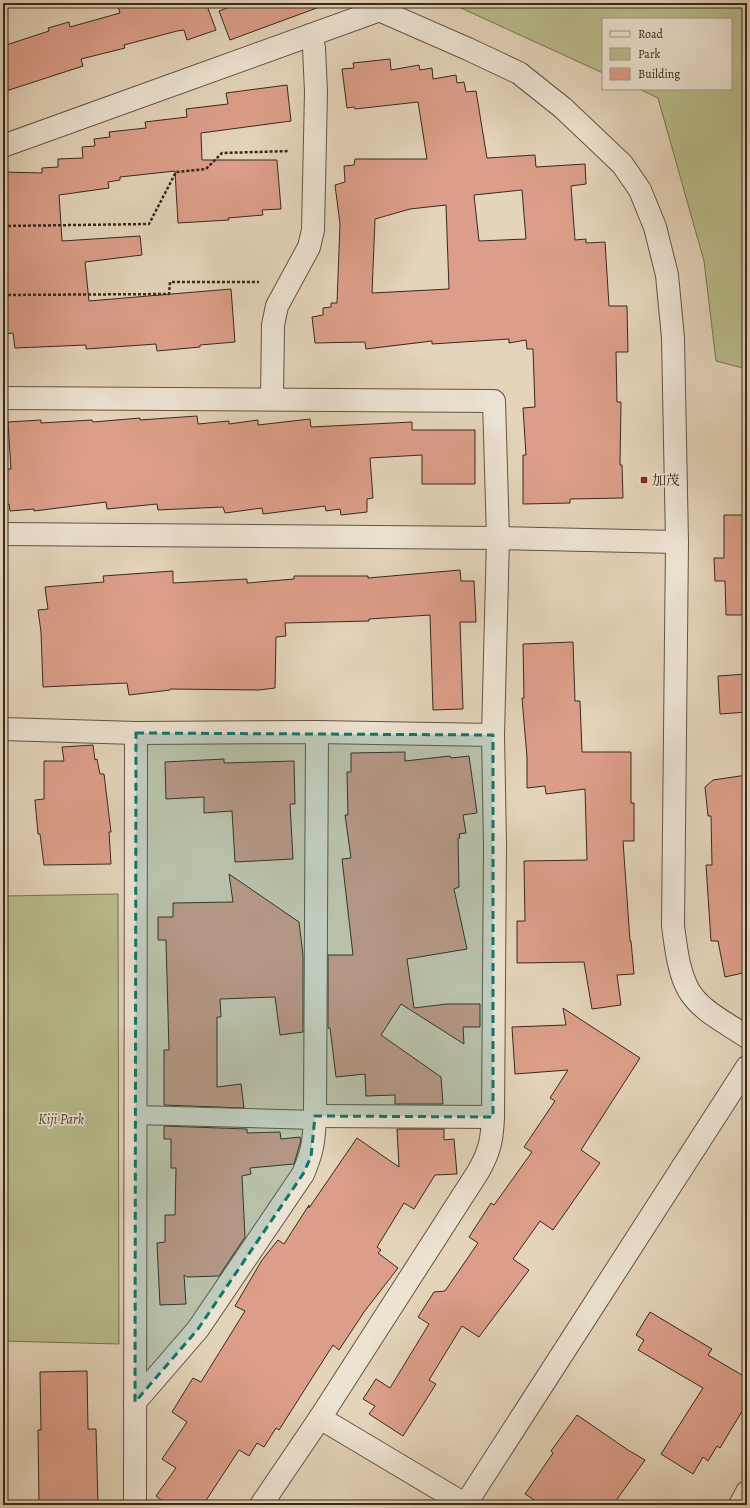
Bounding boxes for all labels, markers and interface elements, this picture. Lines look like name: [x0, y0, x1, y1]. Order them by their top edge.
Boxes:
legend: [602, 18, 732, 90]
text: Road: [638, 26, 664, 42]
text: Park: [638, 46, 661, 62]
text: Building: [638, 66, 680, 82]
place label: 加茂: [652, 471, 680, 490]
marker: 加茂: [639, 475, 649, 485]
park label: Kiji Park: [38, 1110, 84, 1129]

